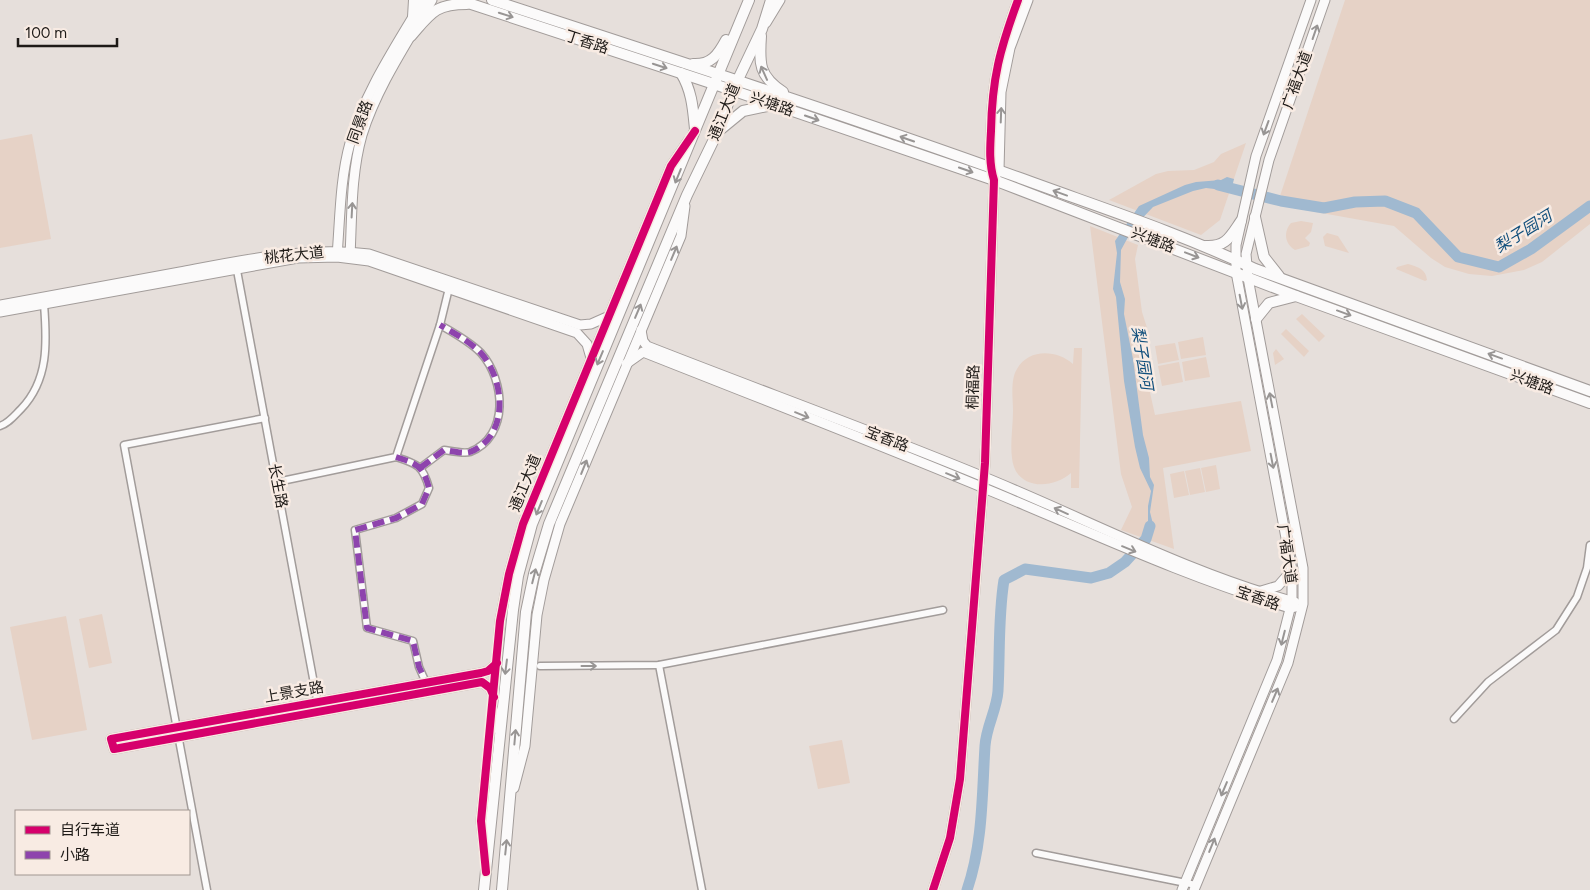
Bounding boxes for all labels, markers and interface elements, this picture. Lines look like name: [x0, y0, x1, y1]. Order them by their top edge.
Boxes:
one-way arrow: [497, 11, 513, 21]
scale bar: [18, 15, 116, 47]
text: 100 m: [25, 24, 67, 42]
one-way arrow: [1310, 24, 1320, 40]
street label: 丁香路: [563, 26, 611, 58]
street label: 广福大道: [1278, 49, 1316, 111]
one-way arrow: [652, 62, 667, 71]
one-way arrow: [759, 66, 769, 81]
street label: 通江大道: [704, 81, 744, 143]
street label: 兴塘路: [748, 88, 796, 120]
street label: 同景路: [344, 98, 376, 146]
one-way arrow: [996, 107, 1005, 123]
one-way arrow: [804, 113, 820, 123]
one-way arrow: [1261, 120, 1270, 136]
one-way arrow: [899, 133, 915, 143]
one-way arrow: [957, 166, 973, 175]
one-way arrow: [673, 168, 682, 183]
one-way arrow: [1053, 188, 1069, 197]
one-way arrow: [347, 202, 356, 218]
water label: 梨子园河: [1491, 205, 1558, 256]
street label: 兴塘路: [1129, 224, 1177, 256]
street label: 桃花大道: [263, 243, 325, 267]
one-way arrow: [669, 246, 679, 261]
one-way arrow: [1184, 251, 1200, 260]
one-way arrow: [1237, 293, 1247, 309]
one-way arrow: [634, 304, 644, 319]
one-way arrow: [1336, 309, 1351, 318]
water label: 梨子园河: [1128, 325, 1157, 394]
one-way arrow: [595, 350, 605, 365]
one-way arrow: [1488, 351, 1503, 360]
street label: 桐福路: [963, 364, 983, 410]
street label: 兴塘路: [1508, 366, 1556, 398]
one-way arrow: [1266, 392, 1276, 408]
one-way arrow: [794, 411, 810, 420]
street label: 宝香路: [863, 423, 911, 455]
street label: 通江大道: [505, 452, 545, 514]
one-way arrow: [1267, 453, 1277, 469]
one-way arrow: [579, 460, 589, 475]
street label: 长生路: [265, 462, 291, 510]
one-way arrow: [945, 471, 960, 481]
one-way arrow: [533, 500, 543, 515]
one-way arrow: [1054, 505, 1069, 515]
street label: 广福大道: [1274, 523, 1300, 585]
one-way arrow: [1121, 545, 1136, 554]
one-way arrow: [530, 569, 539, 585]
street label: 宝香路: [1234, 582, 1282, 614]
one-way arrow: [1278, 630, 1287, 646]
one-way arrow: [501, 658, 511, 674]
one-way arrow: [580, 661, 597, 671]
street label: 上景支路: [263, 678, 325, 706]
one-way arrow: [1270, 688, 1280, 703]
one-way arrow: [510, 729, 519, 745]
one-way arrow: [1218, 781, 1228, 796]
legend: [15, 810, 190, 875]
text: 自行车道: [60, 821, 120, 839]
one-way arrow: [1208, 838, 1218, 853]
one-way arrow: [501, 839, 511, 855]
text: 小路: [60, 846, 90, 864]

